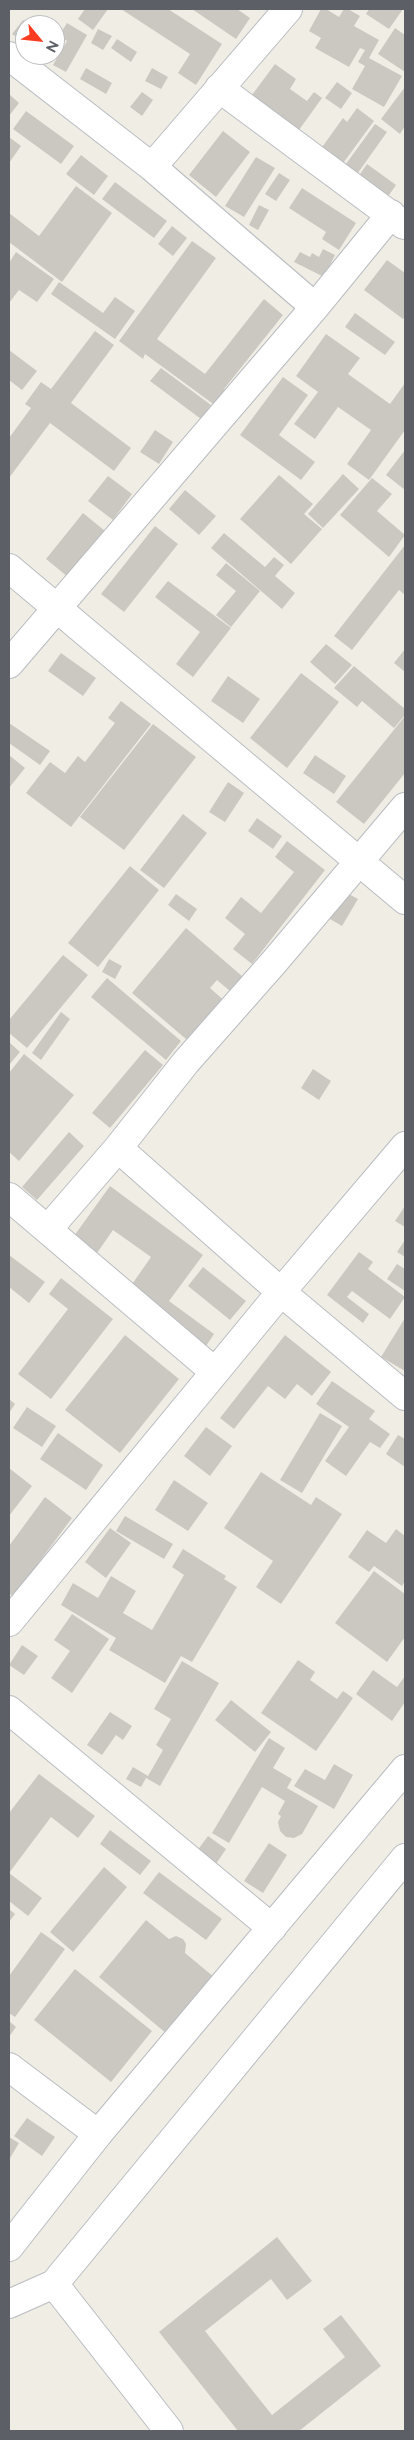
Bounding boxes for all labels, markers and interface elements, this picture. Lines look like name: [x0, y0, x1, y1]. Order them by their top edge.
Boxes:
north arrow: [15, 15, 65, 65]
text: N: [43, 38, 62, 55]

